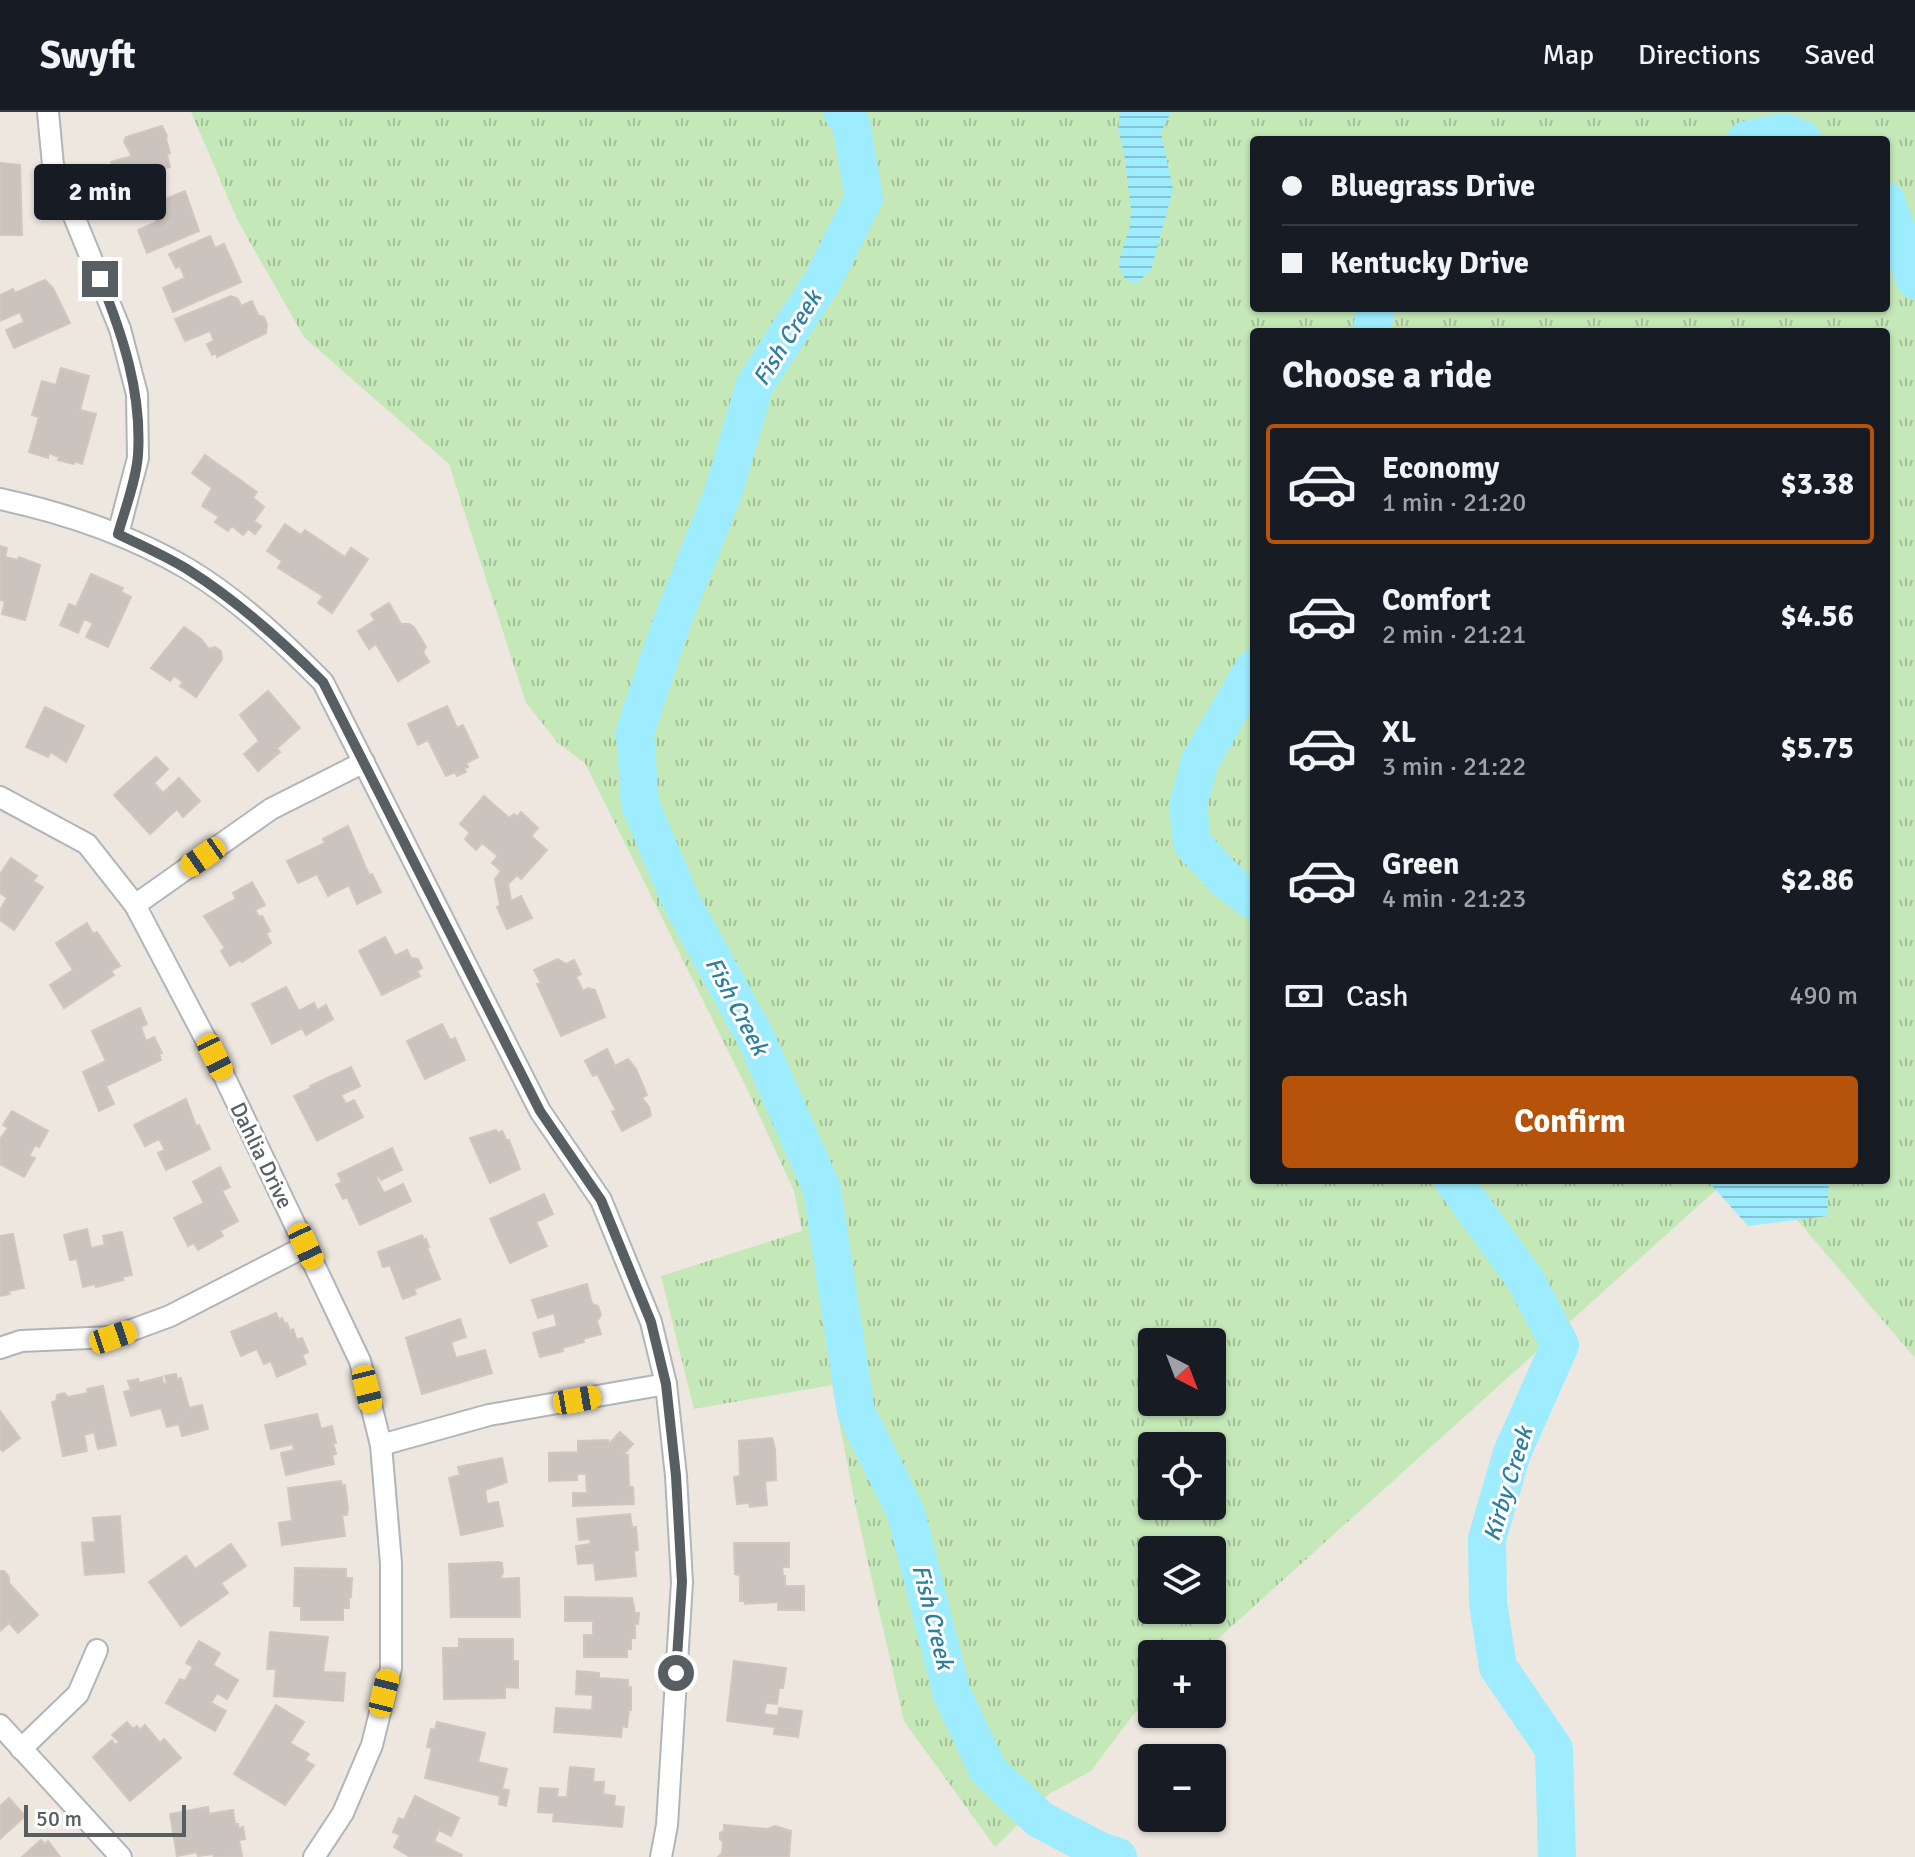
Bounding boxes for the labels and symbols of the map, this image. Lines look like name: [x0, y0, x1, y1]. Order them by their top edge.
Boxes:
callout: 2 min: [34, 163, 166, 219]
route end: [82, 261, 118, 297]
water label: Fish Creek: [746, 283, 829, 391]
car: [176, 833, 230, 881]
water label: Fish Creek: [699, 952, 776, 1062]
car: [194, 1030, 236, 1084]
street label: Dahlia Drive: [224, 1098, 299, 1213]
car: [285, 1219, 327, 1273]
car: [86, 1318, 140, 1356]
north arrow: [1138, 1328, 1226, 1416]
car: [350, 1363, 384, 1415]
car: [551, 1384, 603, 1416]
water label: Kirby Creek: [1476, 1421, 1540, 1545]
water label: Fish Creek: [906, 1562, 961, 1674]
route start: [658, 1655, 694, 1691]
car: [367, 1667, 401, 1719]
scale bar: [24, 1801, 186, 1837]

